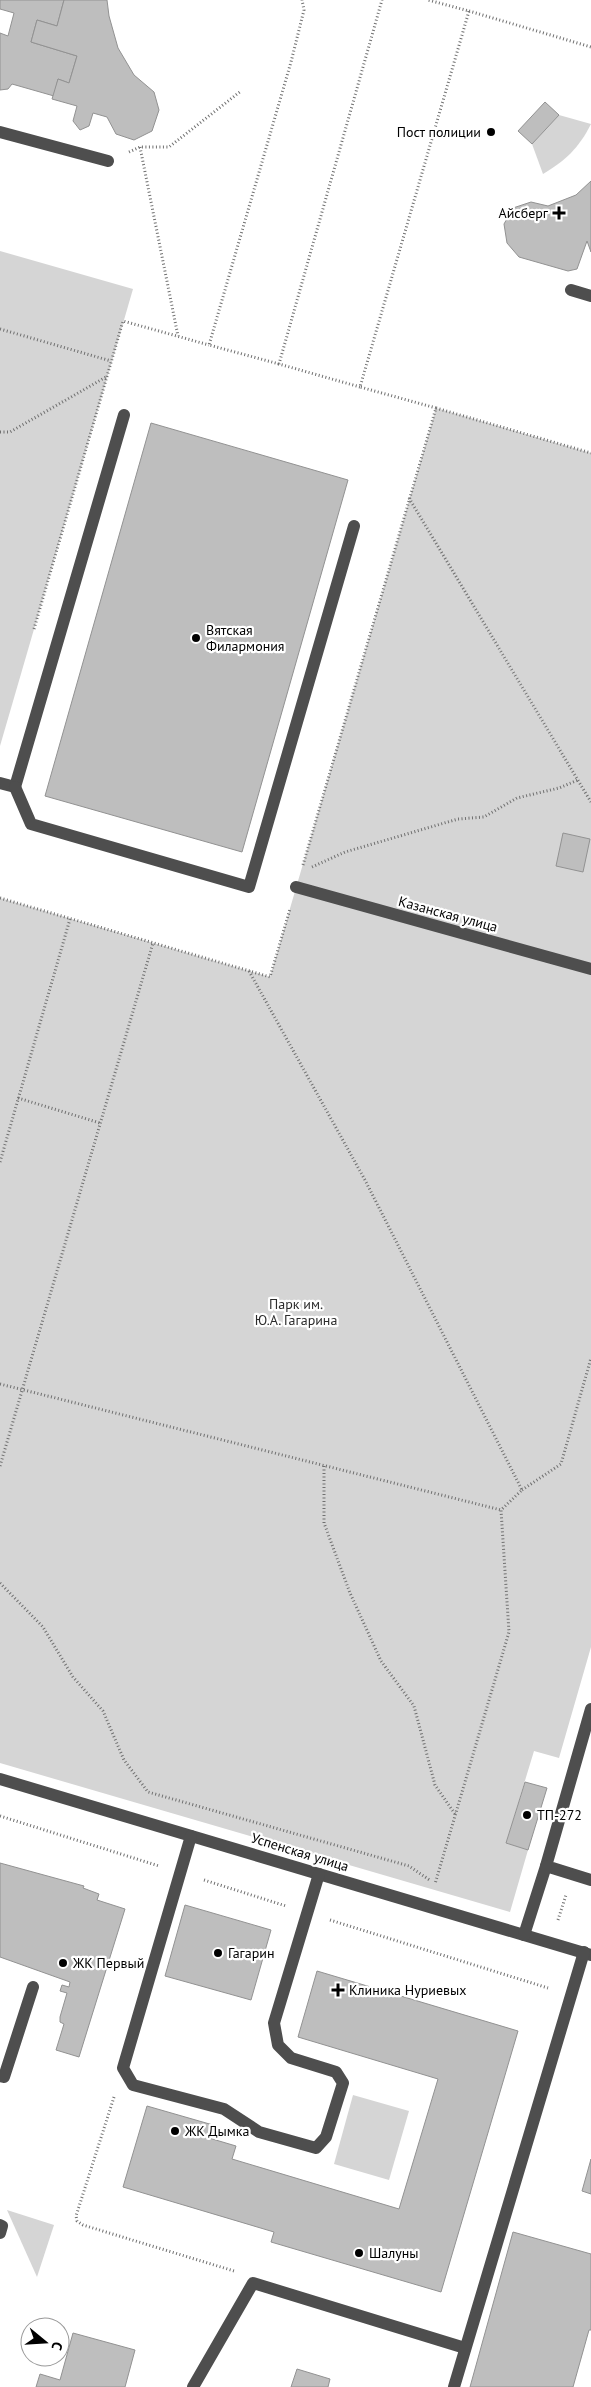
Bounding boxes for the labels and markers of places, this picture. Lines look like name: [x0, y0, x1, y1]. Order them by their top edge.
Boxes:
place label: Пост полиции: [397, 123, 481, 141]
marker: Пост полиции: [485, 126, 497, 138]
place label: Айсберг: [498, 204, 549, 222]
marker: Айсберг: [552, 206, 566, 220]
place label: Вятская Филармония: [206, 621, 285, 655]
marker: Вятская Филармония: [190, 632, 202, 644]
place label: ТП-272: [537, 1806, 582, 1824]
marker: ТП-272: [521, 1809, 533, 1821]
place label: Гагарин: [228, 1944, 274, 1962]
marker: Гагарин: [212, 1947, 224, 1959]
place label: ЖК Первый: [72, 1954, 144, 1972]
marker: ЖК Первый: [57, 1957, 69, 1969]
place label: Клиника Нуриевых: [349, 1981, 467, 1999]
marker: Клиника Нуриевых: [331, 1983, 345, 1997]
place label: ЖК Дымка: [184, 2122, 250, 2140]
marker: ЖК Дымка: [169, 2125, 181, 2137]
place label: Шалуны: [369, 2244, 419, 2262]
marker: Шалуны: [353, 2247, 365, 2259]

